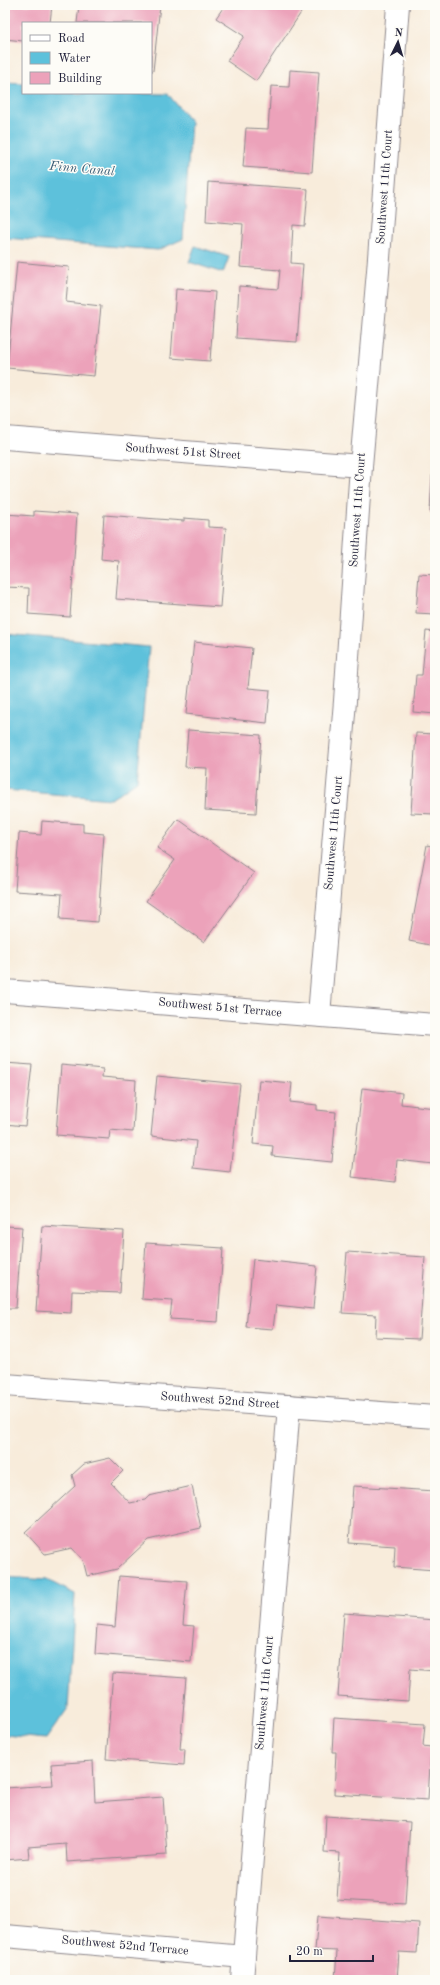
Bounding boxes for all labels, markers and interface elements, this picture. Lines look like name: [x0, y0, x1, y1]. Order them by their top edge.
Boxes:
legend: [22, 22, 152, 94]
north arrow: [378, 22, 418, 62]
text: N: [394, 28, 404, 39]
text: Road: [58, 33, 85, 45]
text: Water: [58, 53, 91, 65]
text: Building: [58, 73, 102, 85]
street label: Southwest 11th Court: [375, 129, 395, 245]
water label: Finn Canal: [48, 160, 115, 178]
street label: Southwest 51st Street: [125, 441, 241, 462]
street label: Southwest 11th Court: [348, 452, 368, 568]
street label: Southwest 11th Court: [323, 775, 345, 891]
street label: Southwest 51st Terrace: [158, 996, 283, 1019]
street label: Southwest 52nd Street: [160, 1390, 280, 1411]
street label: Southwest 11th Court: [254, 1635, 276, 1751]
street label: Southwest 52nd Terrace: [61, 1933, 190, 1958]
scale bar: [290, 1937, 373, 1963]
text: 20 m: [296, 1946, 323, 1958]

